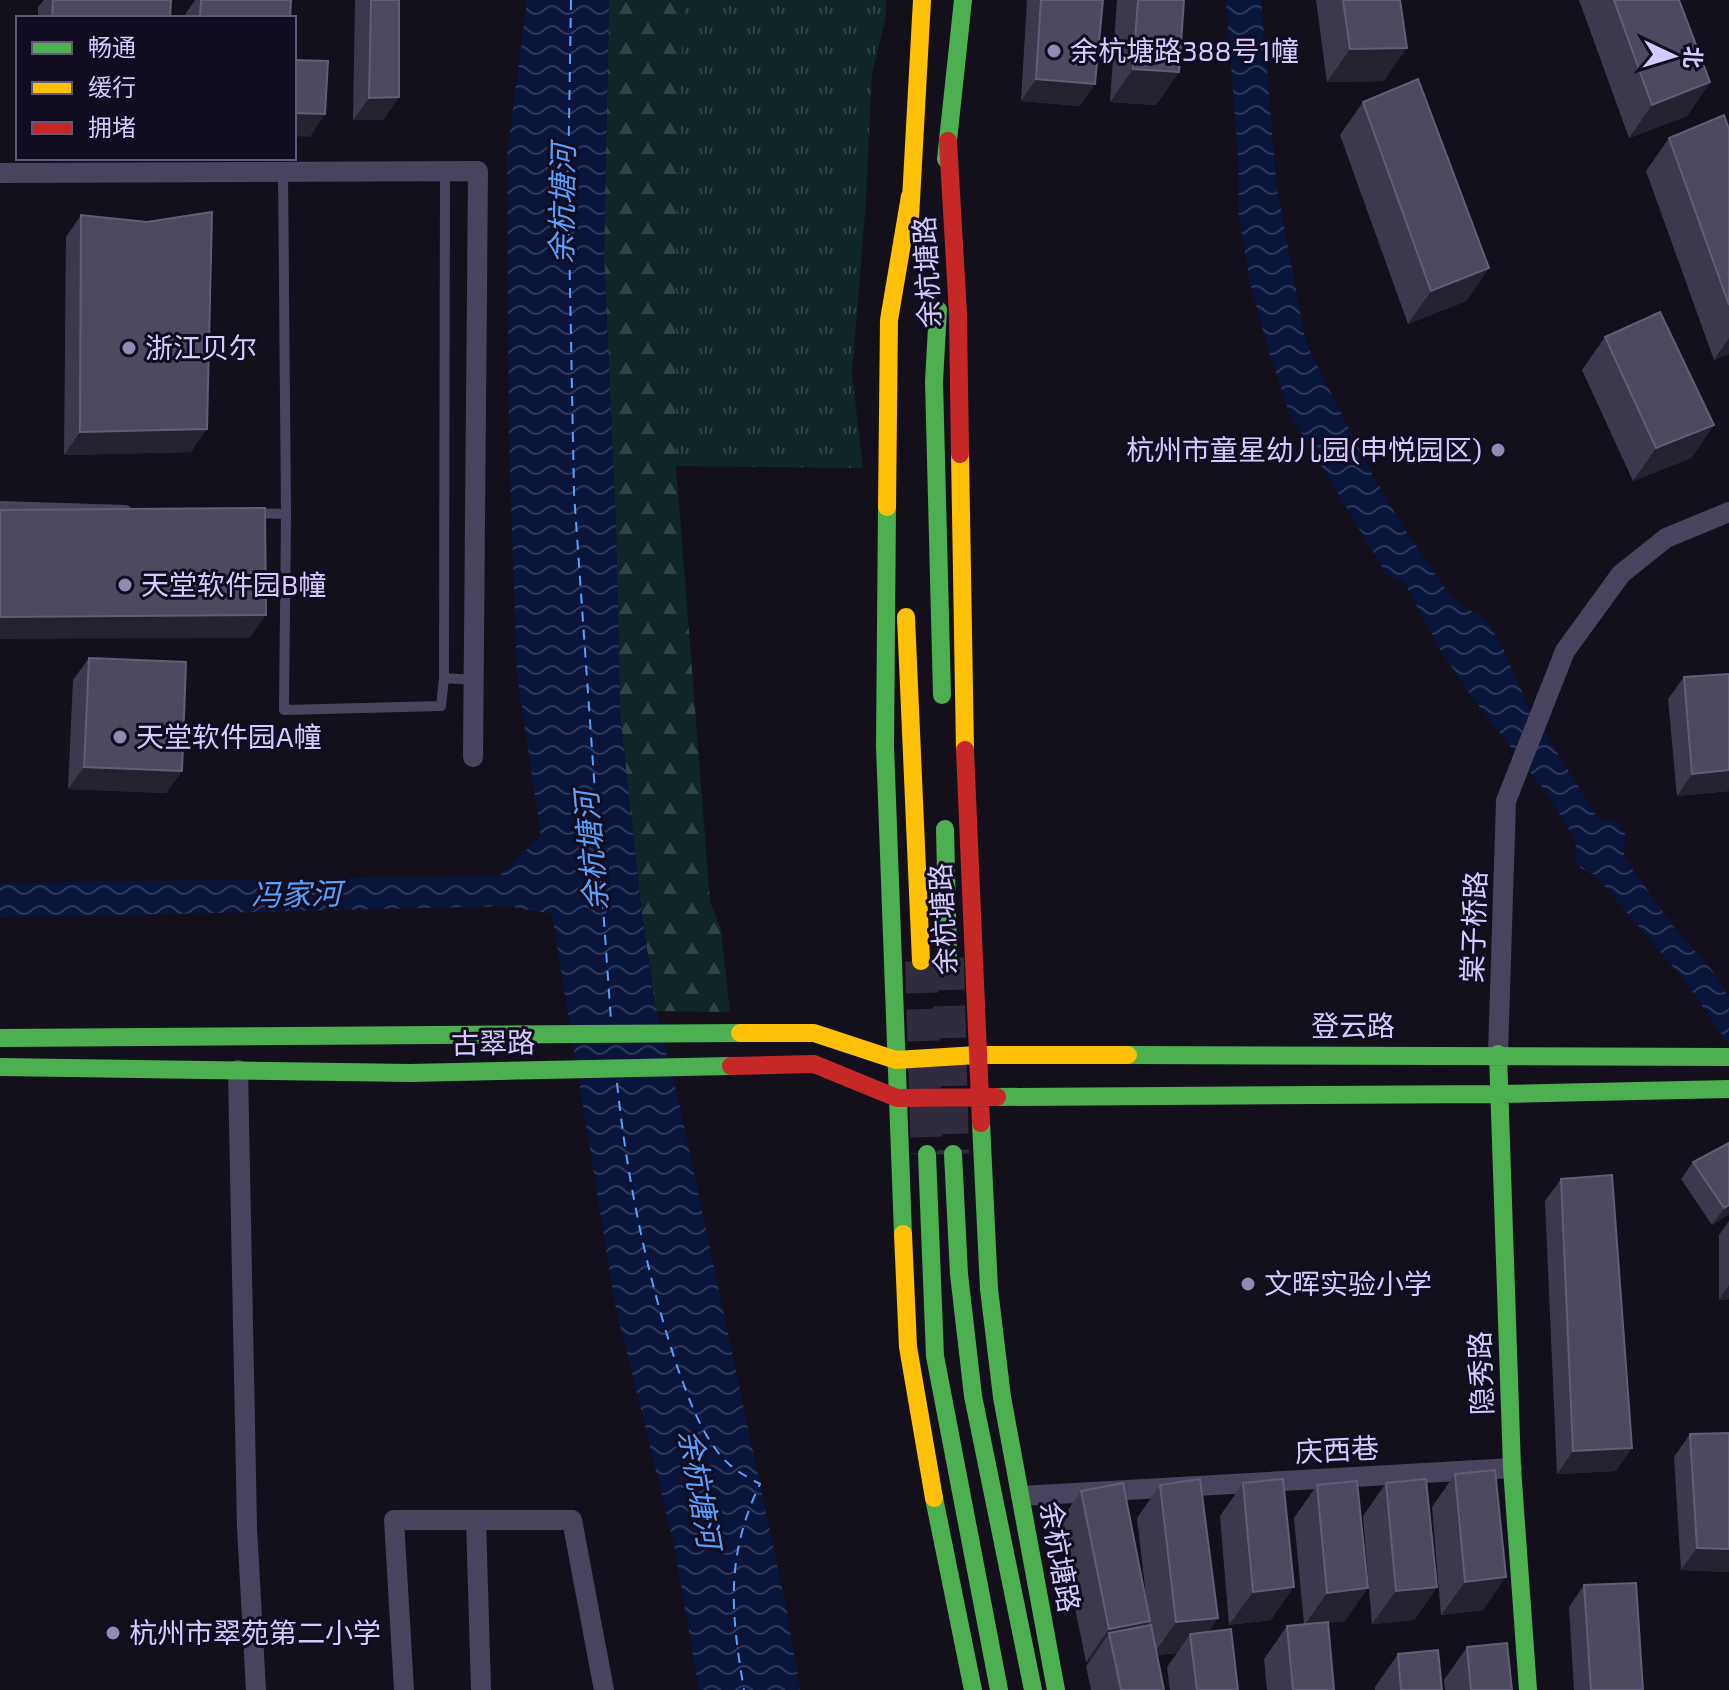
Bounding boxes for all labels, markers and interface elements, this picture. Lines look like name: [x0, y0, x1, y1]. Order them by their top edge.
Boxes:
legend: [16, 16, 296, 160]
north arrow: [1633, 16, 1713, 96]
text: 畅通: [88, 32, 136, 61]
place label: 余杭塘路388号1幢: [1070, 33, 1299, 67]
marker: 余杭塘路388号1幢: [1045, 42, 1063, 60]
text: 北: [1680, 46, 1708, 69]
text: 缓行: [88, 72, 136, 101]
text: 拥堵: [88, 112, 136, 141]
water label: 余杭塘河: [542, 139, 580, 264]
street label: 余杭塘路: [906, 215, 946, 329]
place label: 浙江贝尔: [145, 330, 257, 364]
marker: 浙江贝尔: [120, 339, 138, 357]
place label: 杭州市童星幼儿园(申悦园区): [1126, 432, 1482, 466]
marker: 杭州市童星幼儿园(申悦园区): [1489, 441, 1507, 459]
place label: 天堂软件园B幢: [141, 567, 326, 601]
marker: 天堂软件园B幢: [116, 576, 134, 594]
place label: 天堂软件园A幢: [136, 719, 321, 753]
marker: 天堂软件园A幢: [111, 728, 129, 746]
water label: 余杭塘河: [566, 785, 613, 913]
street label: 余杭塘路: [922, 862, 962, 976]
street label: 棠子桥路: [1454, 870, 1492, 984]
water label: 冯家河: [251, 874, 346, 912]
street label: 登云路: [1311, 1008, 1395, 1042]
street label: 古翠路: [451, 1024, 535, 1060]
place label: 文晖实验小学: [1264, 1266, 1432, 1300]
marker: 文晖实验小学: [1239, 1275, 1257, 1293]
street label: 隐秀路: [1462, 1330, 1498, 1416]
water label: 余杭塘河: [673, 1426, 730, 1556]
street label: 庆西巷: [1294, 1430, 1380, 1468]
street label: 余杭塘路: [1035, 1499, 1087, 1615]
place label: 杭州市翠苑第二小学: [129, 1615, 381, 1649]
marker: 杭州市翠苑第二小学: [104, 1624, 122, 1642]

